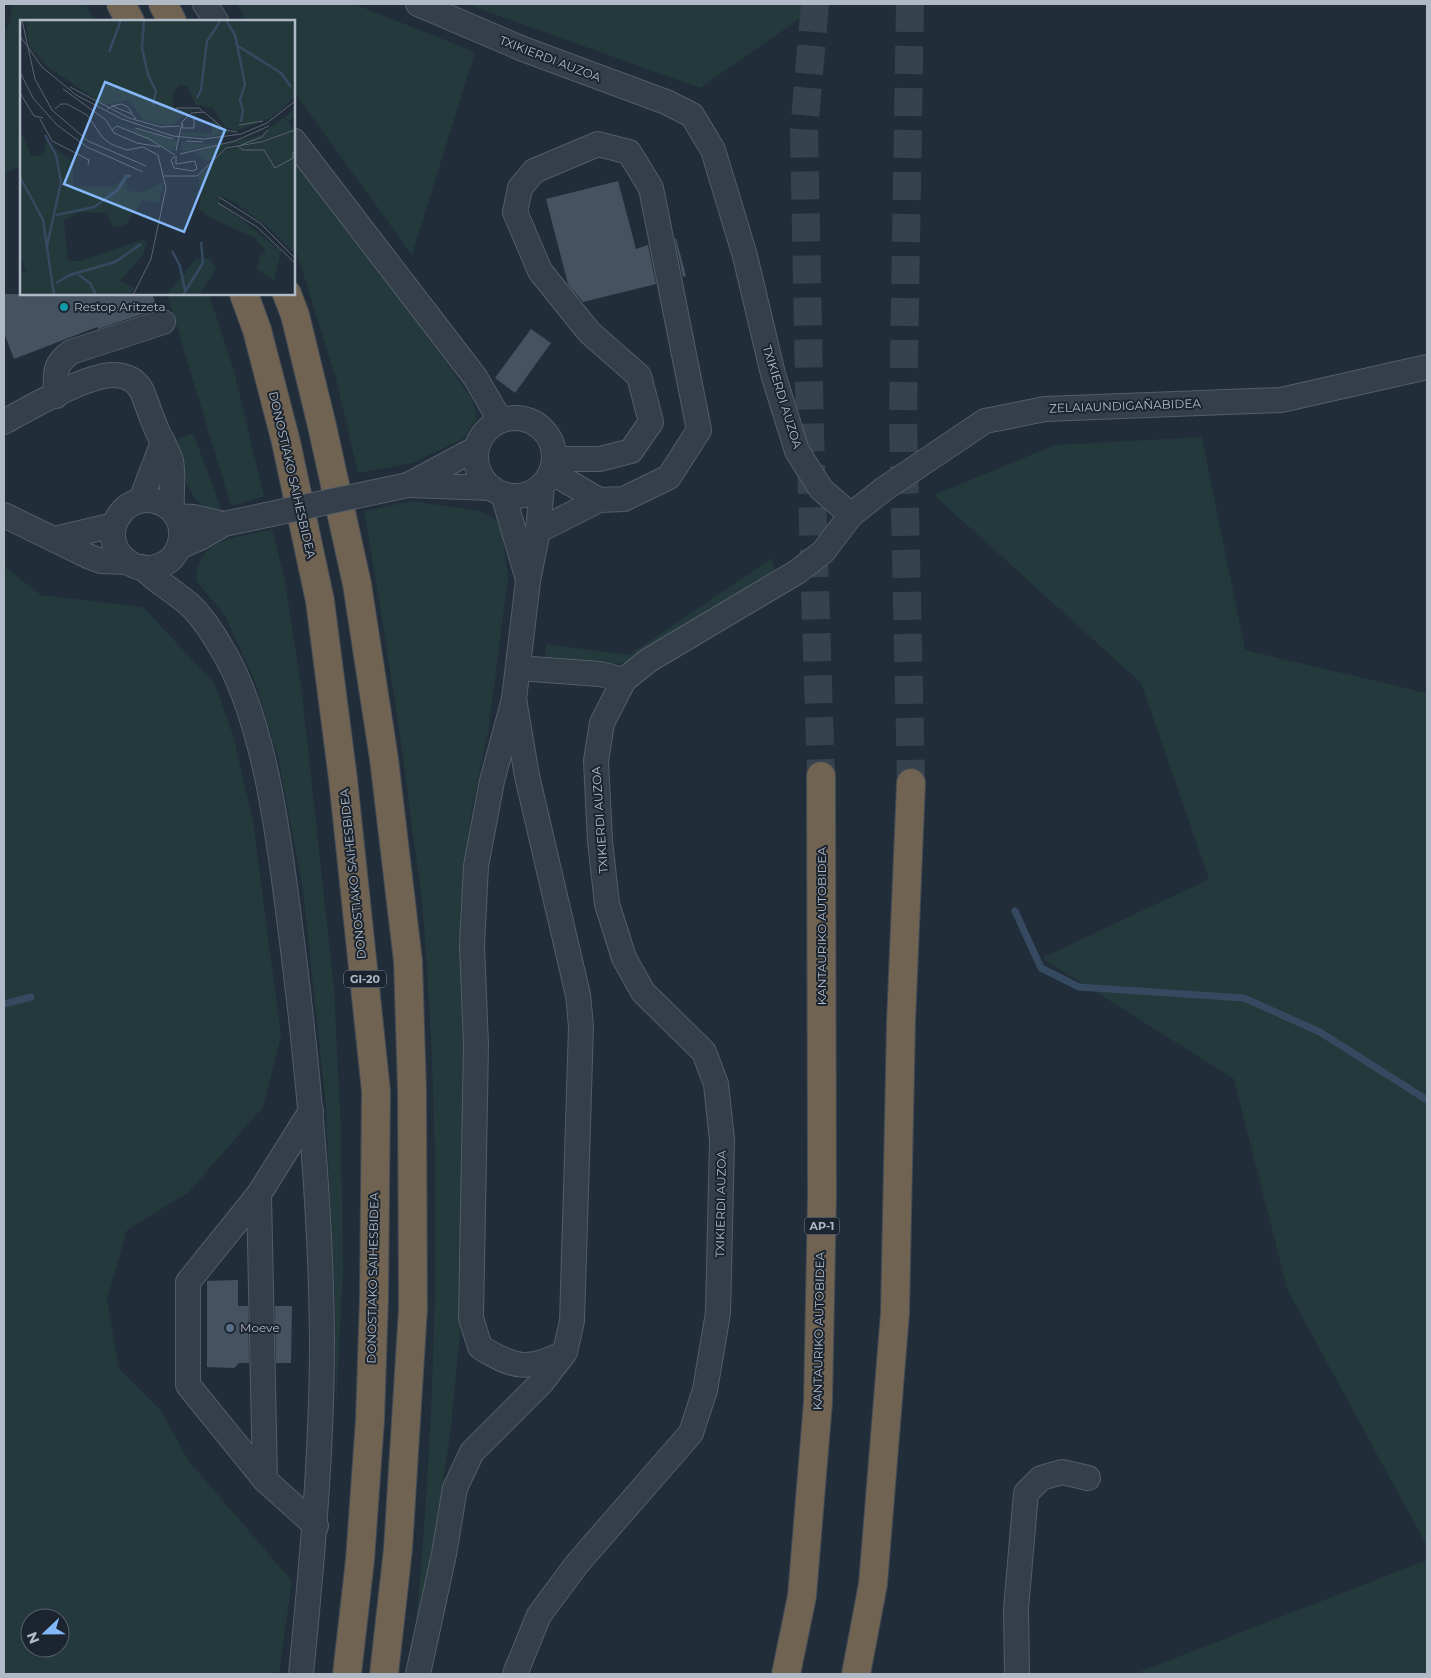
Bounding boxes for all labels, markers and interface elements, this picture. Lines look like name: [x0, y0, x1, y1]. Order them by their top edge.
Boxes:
inset map: [20, 20, 295, 295]
street label: TXIKIERDI AUZOA: [497, 32, 603, 85]
place label: Restop Aritzeta: [74, 299, 166, 314]
marker: Restop Aritzeta: [58, 301, 70, 313]
street label: TXIKIERDI AUZOA: [760, 343, 805, 451]
street label: DONOSTIAKO SAIHESBIDEA: [266, 390, 319, 560]
street label: ZELAIAUNDIGAÑABIDEA: [1049, 395, 1201, 416]
street label: TXIKIERDI AUZOA: [588, 765, 611, 874]
street label: DONOSTIAKO SAIHESBIDEA: [336, 788, 369, 960]
street label: KANTAURIKO AUTOBIDEA: [814, 846, 829, 1005]
road number: GI-20: [344, 971, 386, 988]
street label: TXIKIERDI AUZOA: [712, 1150, 729, 1258]
street label: DONOSTIAKO SAIHESBIDEA: [364, 1192, 382, 1364]
road number: AP-1: [804, 1218, 840, 1234]
street label: KANTAURIKO AUTOBIDEA: [810, 1251, 827, 1410]
place label: Moeve: [240, 1320, 280, 1335]
marker: Moeve: [224, 1322, 236, 1334]
north arrow: [20, 1608, 70, 1658]
text: N: [22, 1629, 43, 1646]

